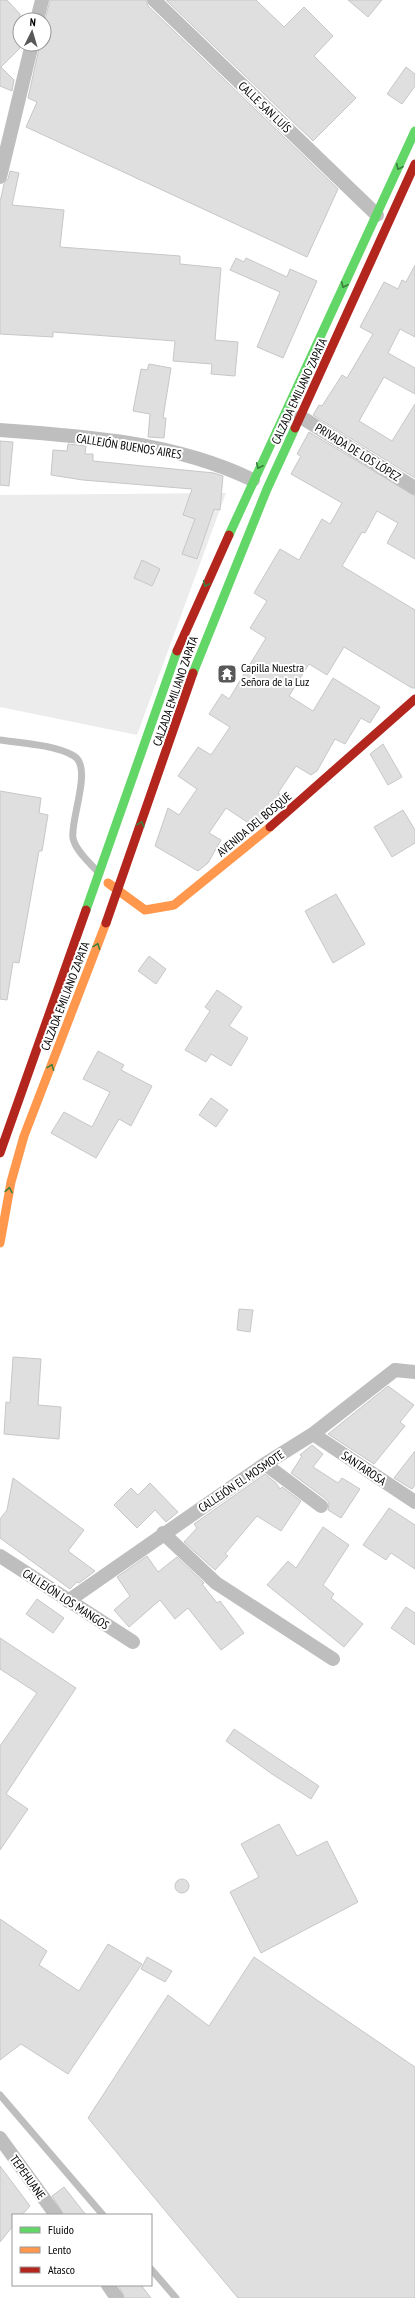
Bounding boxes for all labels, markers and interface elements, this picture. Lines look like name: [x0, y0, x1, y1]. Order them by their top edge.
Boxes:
north arrow: [12, 12, 52, 52]
text: N: [29, 15, 36, 29]
street label: CALLE SAN LUÍS: [236, 78, 294, 136]
one-way arrow: [396, 162, 404, 170]
one-way arrow: [341, 280, 349, 288]
street label: CALZADA EMILIANO ZAPATA: [268, 335, 330, 446]
street label: PRIVADA DE LOS LÓPEZ: [313, 420, 403, 484]
street label: CALLEJÓN BUENOS AIRES: [75, 430, 183, 462]
one-way arrow: [256, 461, 264, 469]
one-way arrow: [203, 580, 211, 588]
street label: CALZADA EMILIANO ZAPATA: [149, 634, 201, 748]
place label: Capilla Nuestra Señora de la Luz: [241, 660, 309, 689]
temple icon: Capilla Nuestra Señora de la Luz: [216, 663, 238, 685]
street label: AVENIDA DEL BOSQUE: [214, 788, 294, 860]
one-way arrow: [137, 820, 145, 827]
street label: CALZADA EMILIANO ZAPATA: [37, 939, 93, 1053]
one-way arrow: [93, 943, 101, 950]
one-way arrow: [46, 1064, 54, 1071]
one-way arrow: [5, 1187, 13, 1194]
street label: CALLEJÓN EL MOSMOTE: [195, 1447, 287, 1515]
street label: SANTAROSA: [339, 1448, 389, 1489]
street label: CALLEJÓN LOS MANGOS: [20, 1565, 112, 1633]
street label: TEPEHUANE: [7, 2152, 49, 2202]
legend: [12, 2214, 152, 2286]
text: Fluido: [48, 2222, 74, 2237]
text: Lento: [48, 2242, 71, 2257]
text: Atasco: [48, 2262, 75, 2277]

